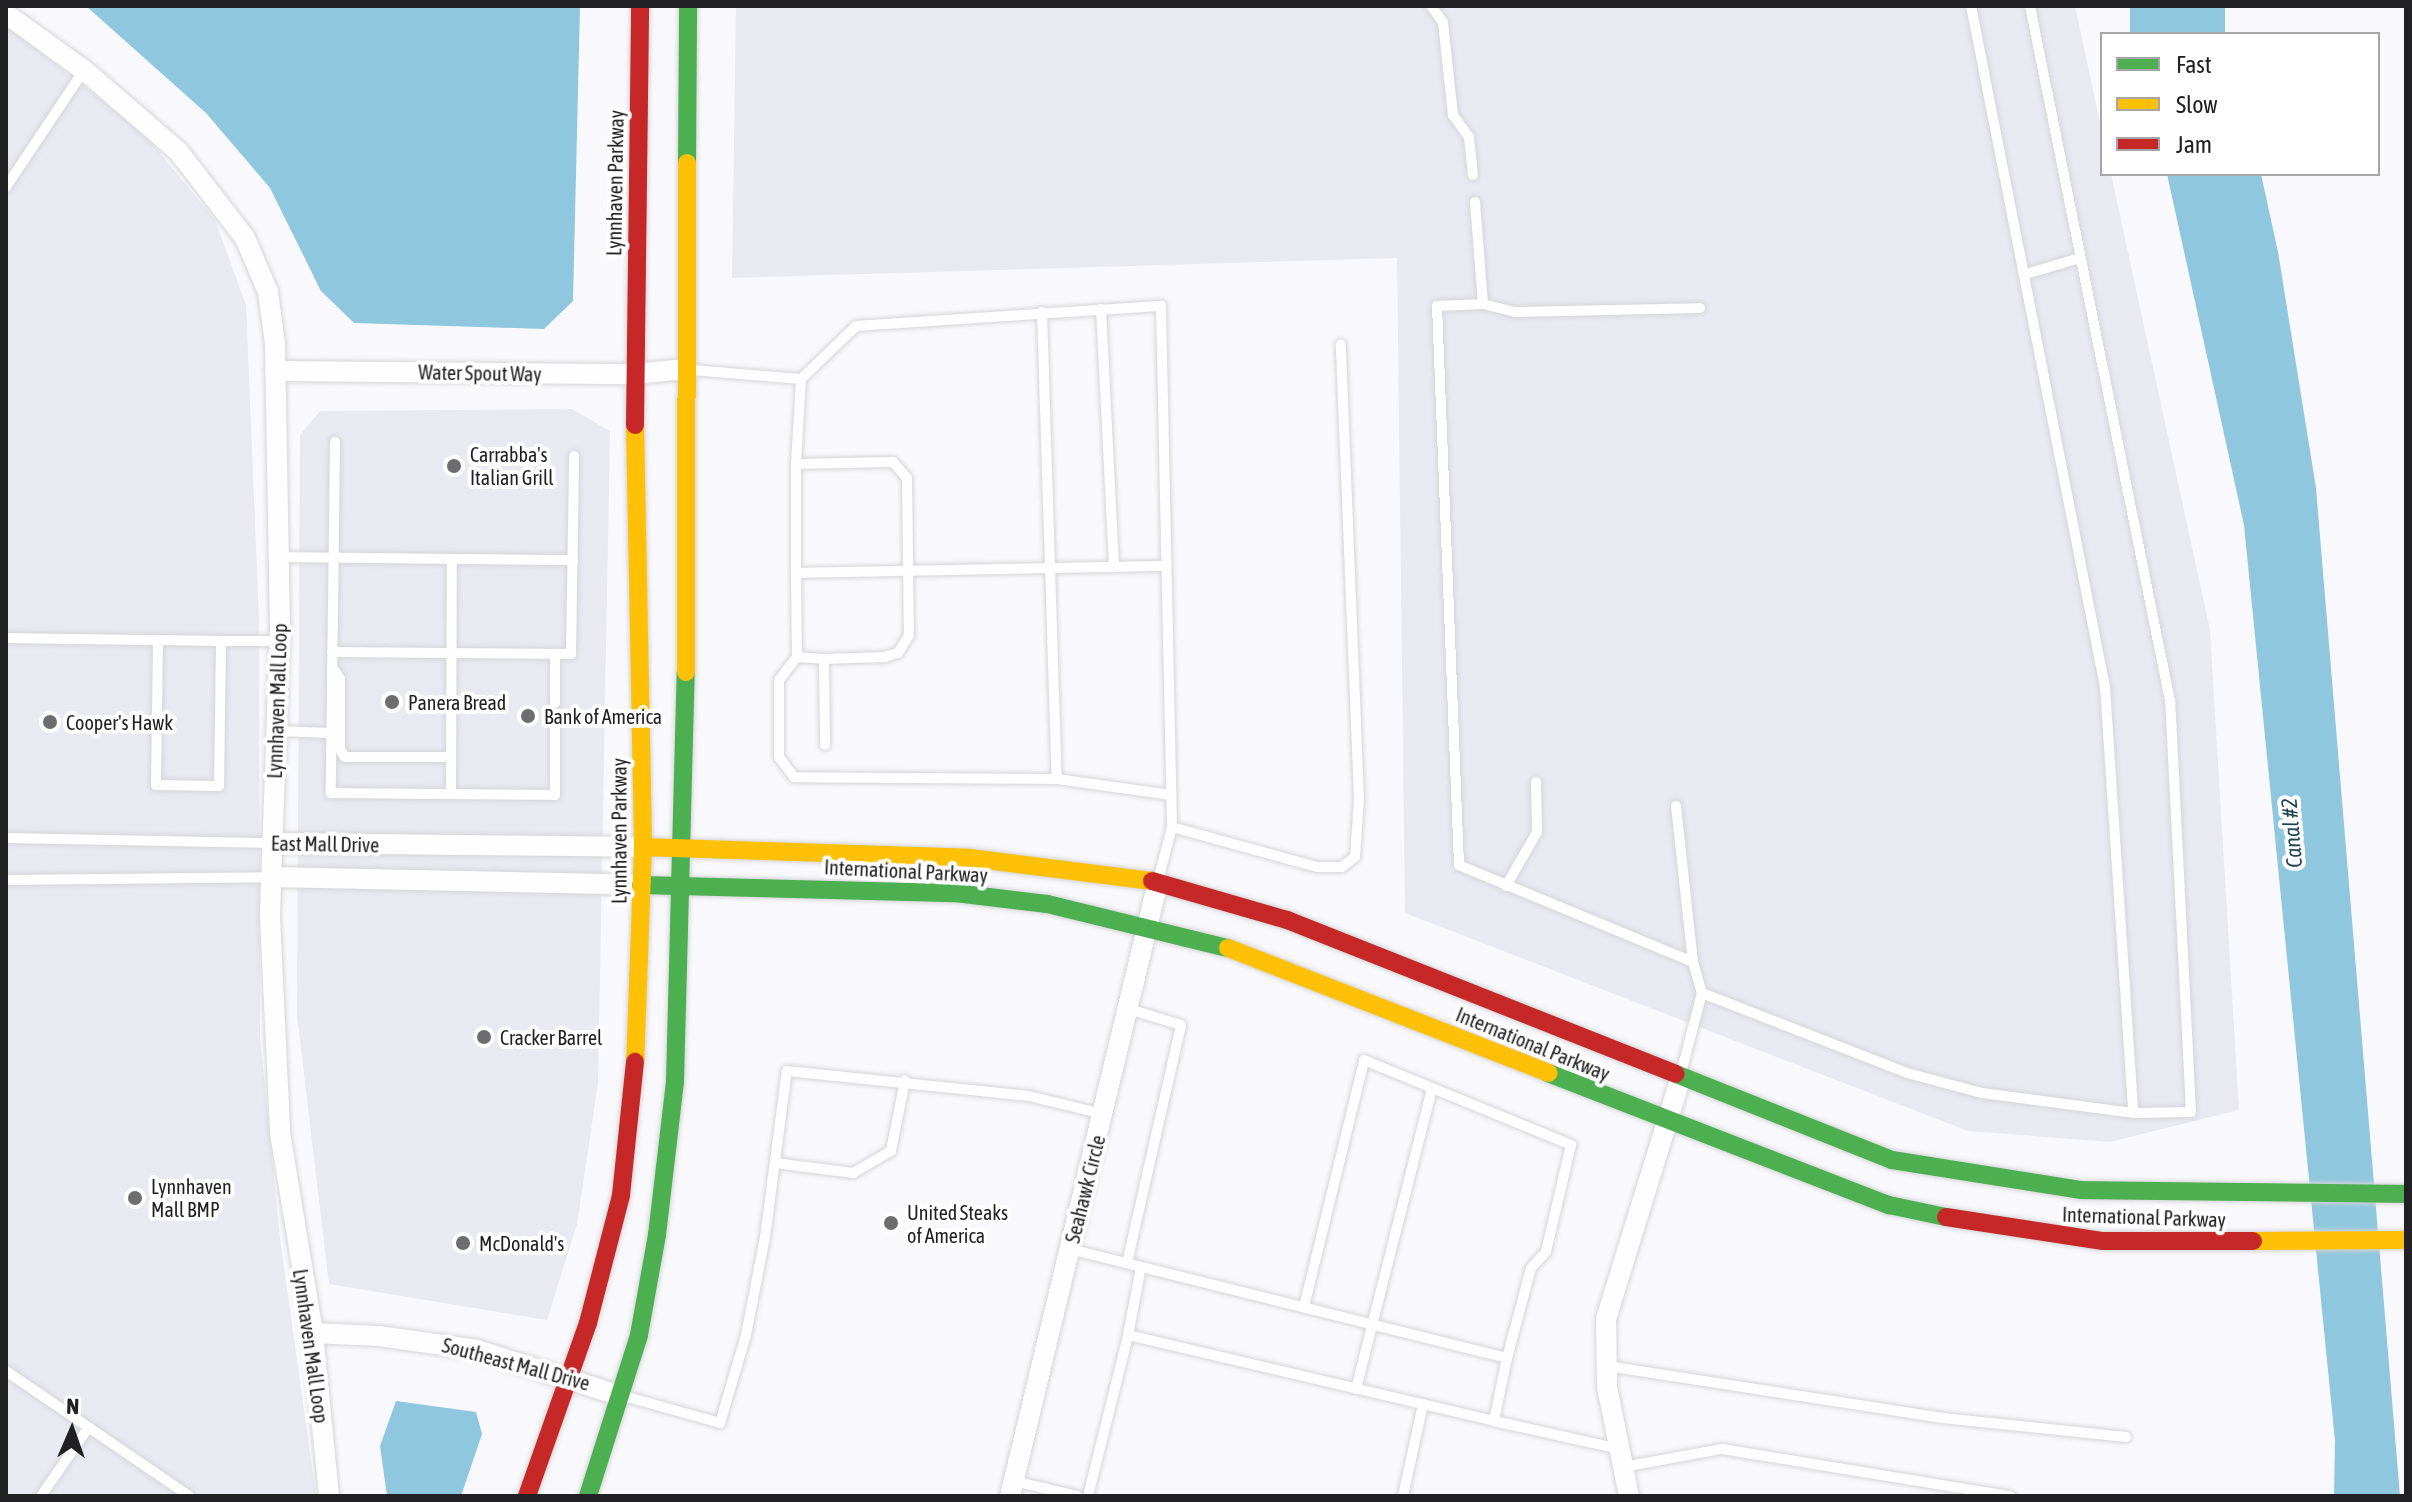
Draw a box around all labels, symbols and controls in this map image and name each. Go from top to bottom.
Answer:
legend [2100,32,2380,176]
text: Fast [2176,51,2212,78]
text: Slow [2176,91,2218,118]
street label: Lynnhaven Parkway [602,110,628,256]
text: Jam [2176,131,2212,158]
street label: Water Spout Way [418,360,542,386]
place label: Carrabba's Italian Grill [470,442,553,489]
marker: Carrabba's Italian Grill [445,457,463,475]
street label: Lynnhaven Mall Loop [262,623,292,779]
place label: Panera Bread [408,690,506,714]
marker: Panera Bread [383,693,401,711]
place label: Bank of America [544,704,662,728]
marker: Bank of America [519,707,537,725]
place label: Cooper's Hawk [66,710,173,734]
marker: Cooper's Hawk [41,713,59,731]
street label: Lynnhaven Parkway [607,758,631,904]
water label: Canal #2 [2276,797,2308,869]
street label: East Mall Drive [271,831,379,857]
street label: International Parkway [824,855,988,887]
street label: International Parkway [1453,1002,1613,1086]
place label: Cracker Barrel [500,1025,602,1049]
marker: Cracker Barrel [475,1028,493,1046]
street label: Seahawk Circle [1060,1133,1110,1245]
place label: Lynnhaven Mall BMP [151,1174,232,1221]
marker: Lynnhaven Mall BMP [126,1189,144,1207]
place label: United Steaks of America [907,1200,1008,1247]
street label: International Parkway [2062,1202,2226,1232]
marker: United Steaks of America [882,1214,900,1232]
place label: McDonald's [479,1231,564,1255]
marker: McDonald's [454,1234,472,1252]
street label: Lynnhaven Mall Loop [288,1267,334,1425]
street label: Southeast Mall Drive [440,1333,592,1395]
north arrow [32,1390,112,1470]
text: N [66,1393,80,1419]

